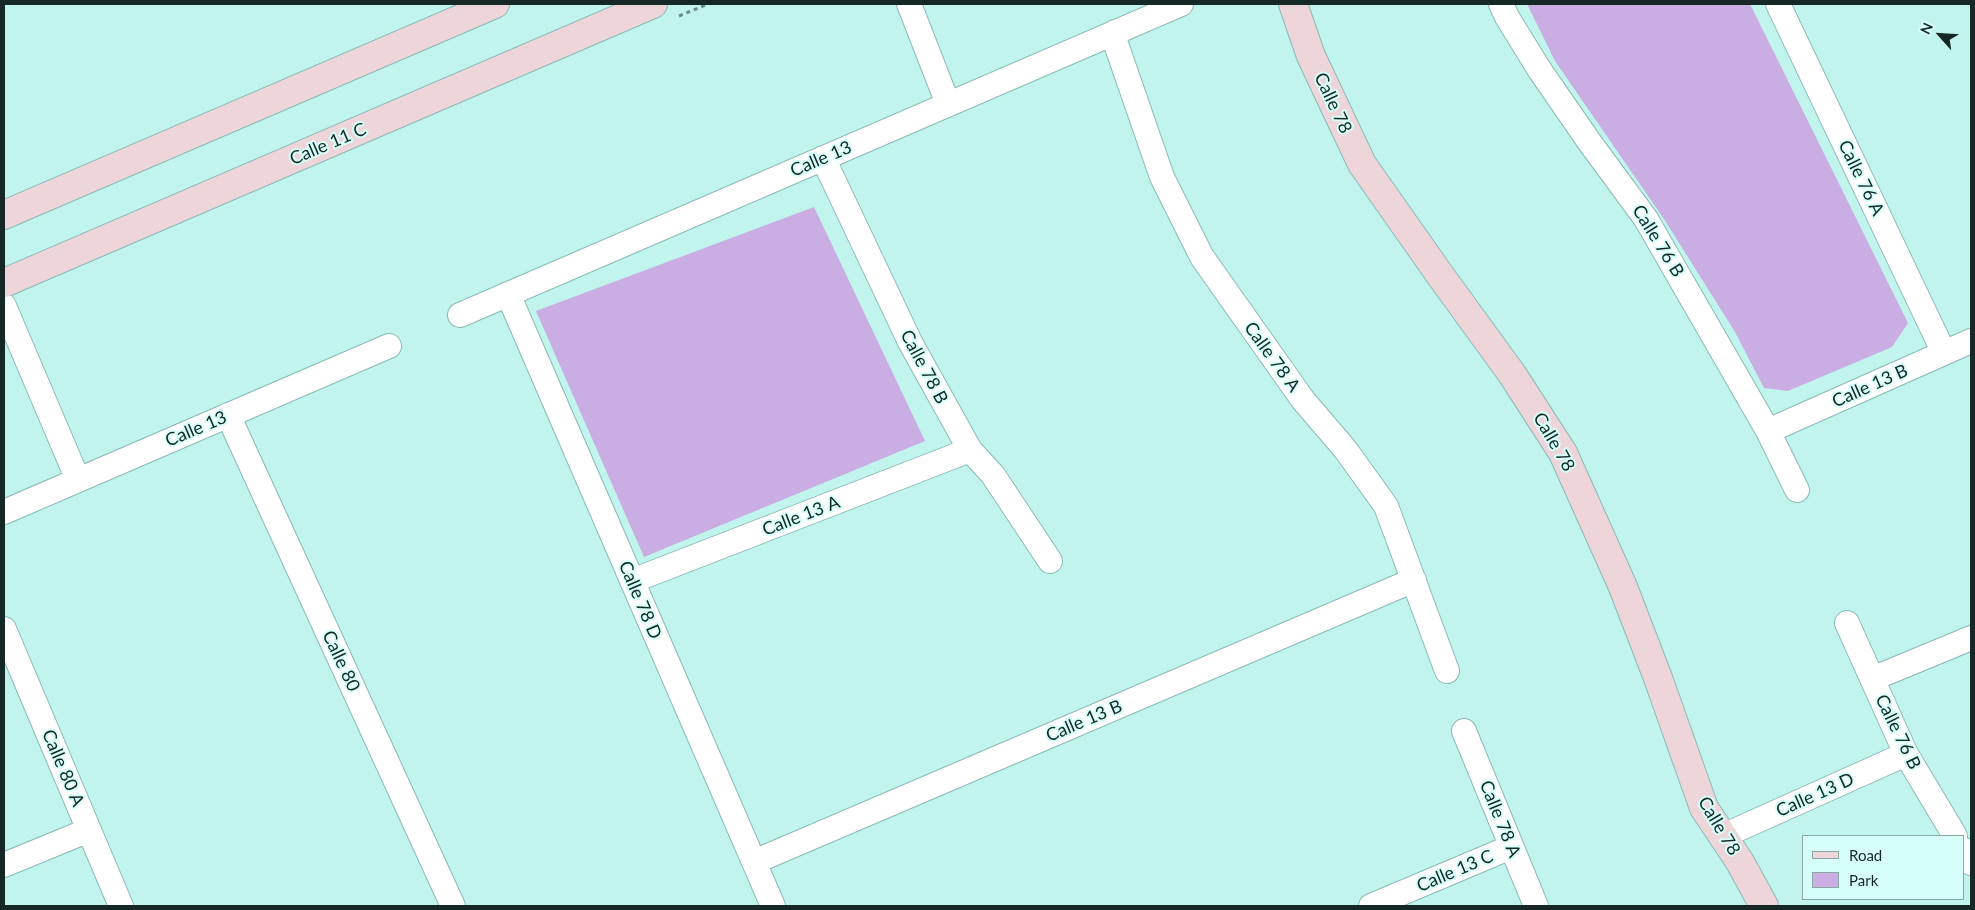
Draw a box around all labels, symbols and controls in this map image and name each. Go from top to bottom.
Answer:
north arrow [1915,10,1965,60]
text: N [1916,20,1936,37]
street label: Calle 78 [1310,69,1356,137]
street label: Calle 11 C [286,118,370,170]
street label: Calle 13 [787,136,855,182]
street label: Calle 76 A [1833,137,1889,219]
street label: Calle 76 B [1627,201,1689,281]
street label: Calle 78 A [1239,318,1305,396]
street label: Calle 78 B [896,326,952,408]
street label: Calle 13 B [1829,360,1911,412]
street label: Calle 13 [162,406,230,452]
street label: Calle 78 [1529,409,1579,475]
street label: Calle 13 A [759,491,843,541]
street label: Calle 78 D [614,558,666,642]
street label: Calle 80 [318,627,364,695]
street label: Calle 76 B [1871,691,1925,773]
street label: Calle 13 B [1043,695,1125,747]
street label: Calle 80 A [37,726,89,810]
street label: Calle 13 D [1773,768,1857,822]
street label: Calle 78 A [1475,777,1525,861]
street label: Calle 78 [1693,793,1745,859]
legend [1802,835,1965,900]
street label: Calle 13 C [1413,845,1497,897]
text: Road [1849,846,1882,864]
text: Park [1849,871,1878,889]

